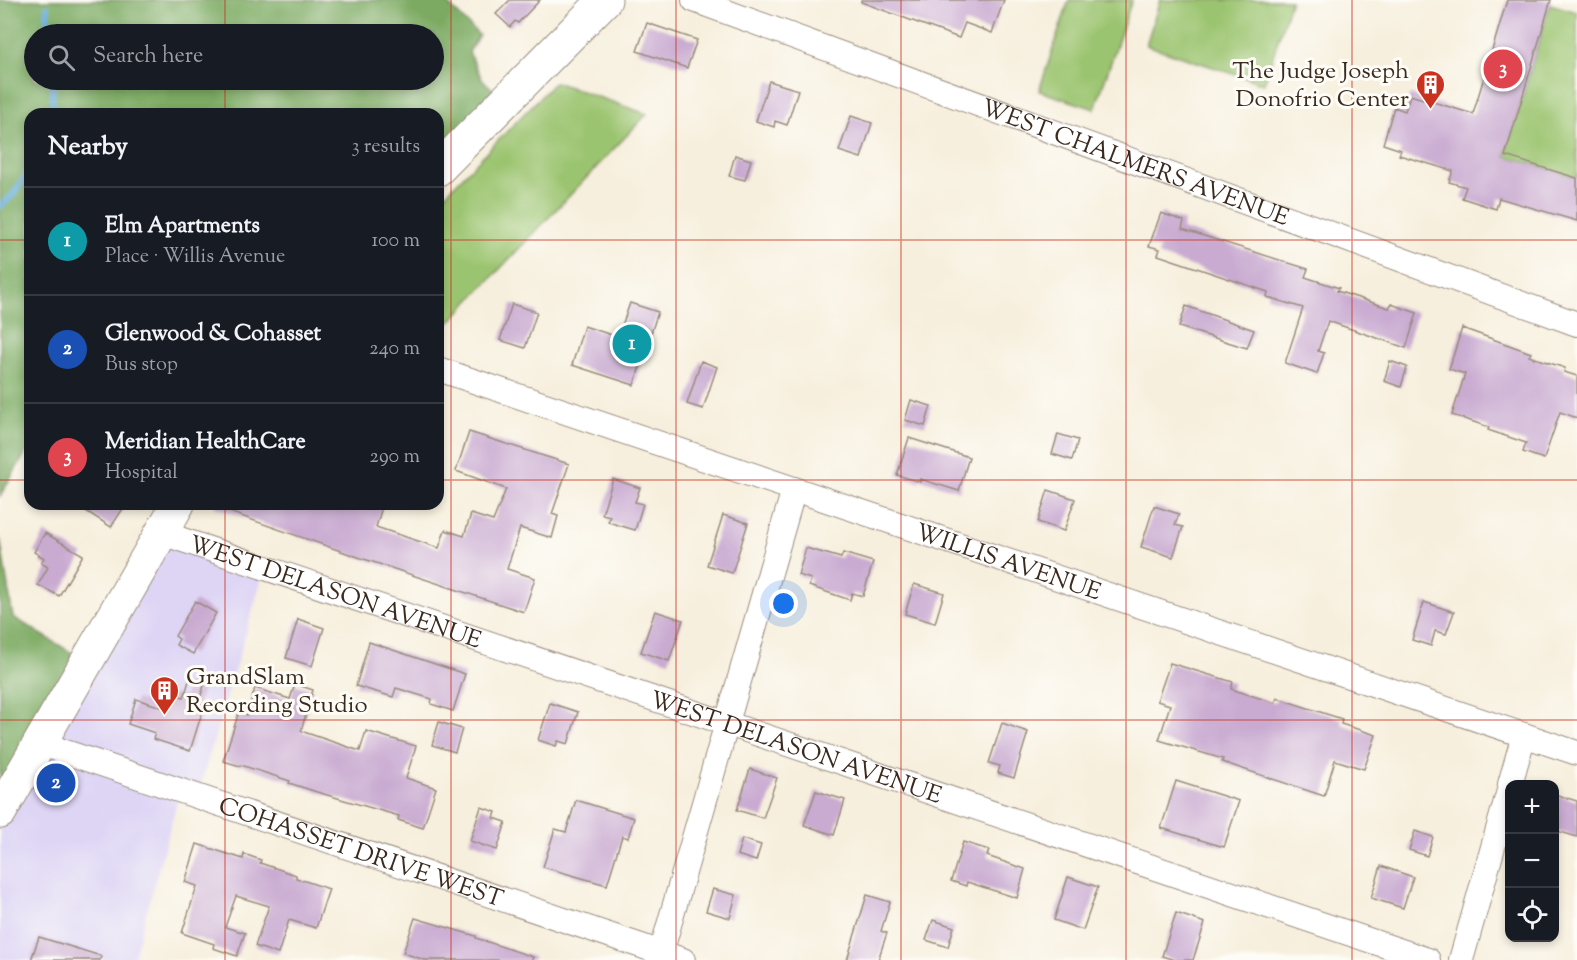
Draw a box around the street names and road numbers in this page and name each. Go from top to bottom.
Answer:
street label: WEST CHALMERS AVENUE [976,92,1294,236]
street label: WILLIS AVENUE [910,516,1106,610]
street label: WEST DELASON AVENUE [184,528,486,659]
street label: WEST DELASON AVENUE [645,684,946,814]
street label: COHASSET DRIVE WEST [214,790,508,917]

